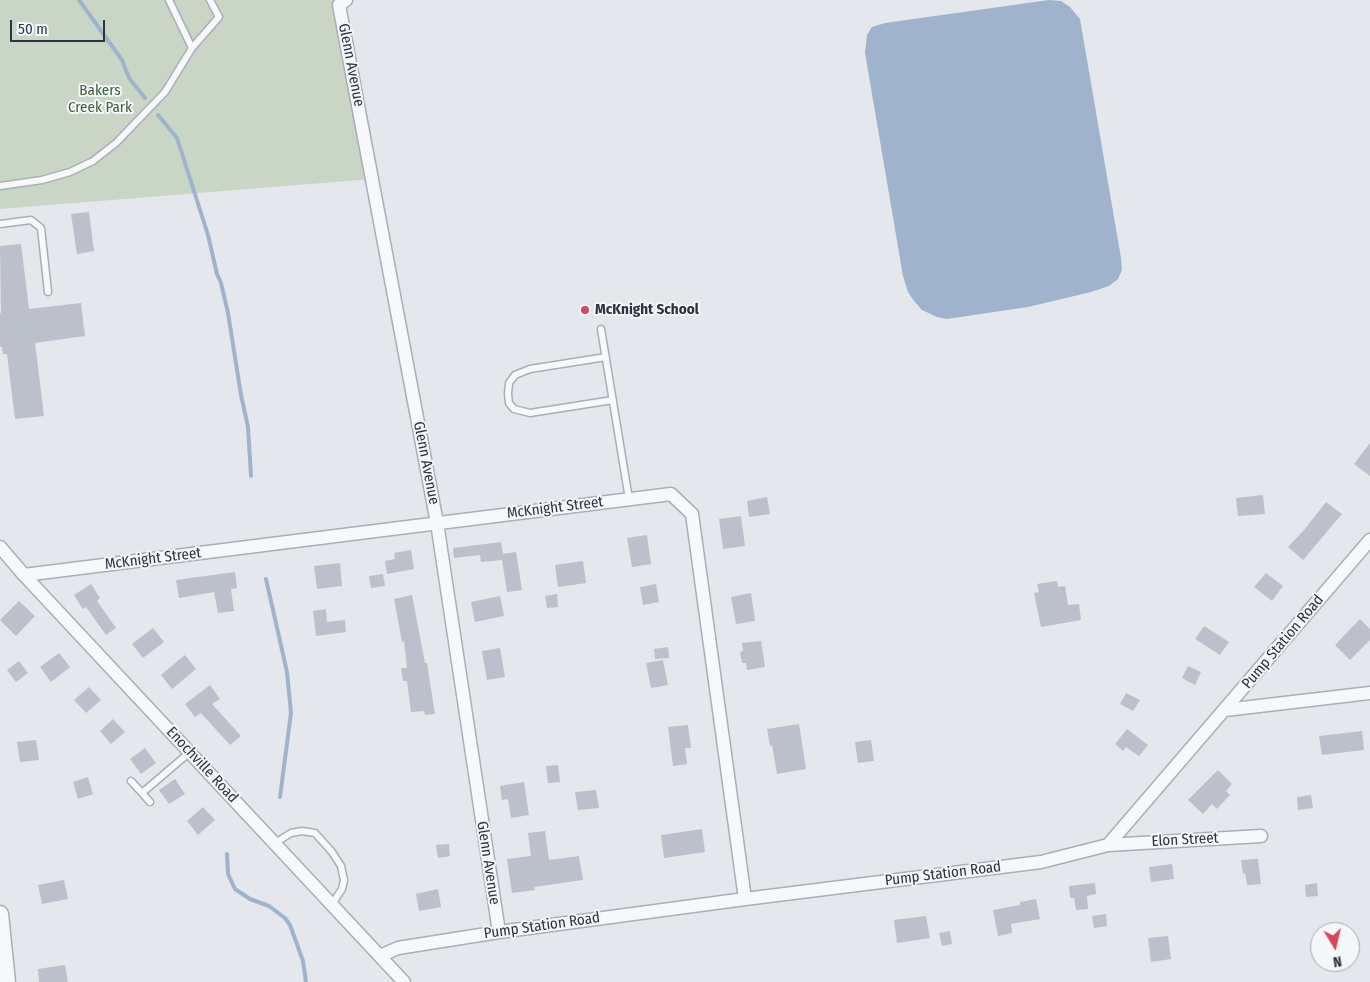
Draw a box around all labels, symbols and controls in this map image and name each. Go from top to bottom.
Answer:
scale bar [12,10,108,42]
text: 50 m [18,20,48,38]
street label: Glenn Avenue [334,22,368,108]
park label: Bakers Creek Park [68,82,132,117]
place label: McKnight School [595,301,699,319]
marker: McKnight School [579,304,591,316]
street label: Glenn Avenue [409,420,443,506]
street label: McKnight Street [506,493,604,523]
street label: McKnight Street [104,544,202,574]
street label: Pump Station Road [1238,591,1328,693]
street label: Enochville Road [162,723,242,807]
street label: Glenn Avenue [473,820,503,906]
street label: Elon Street [1151,829,1219,851]
street label: Pump Station Road [884,858,1002,890]
street label: Pump Station Road [483,909,601,943]
north arrow [1310,922,1360,972]
text: N [1332,952,1343,970]

